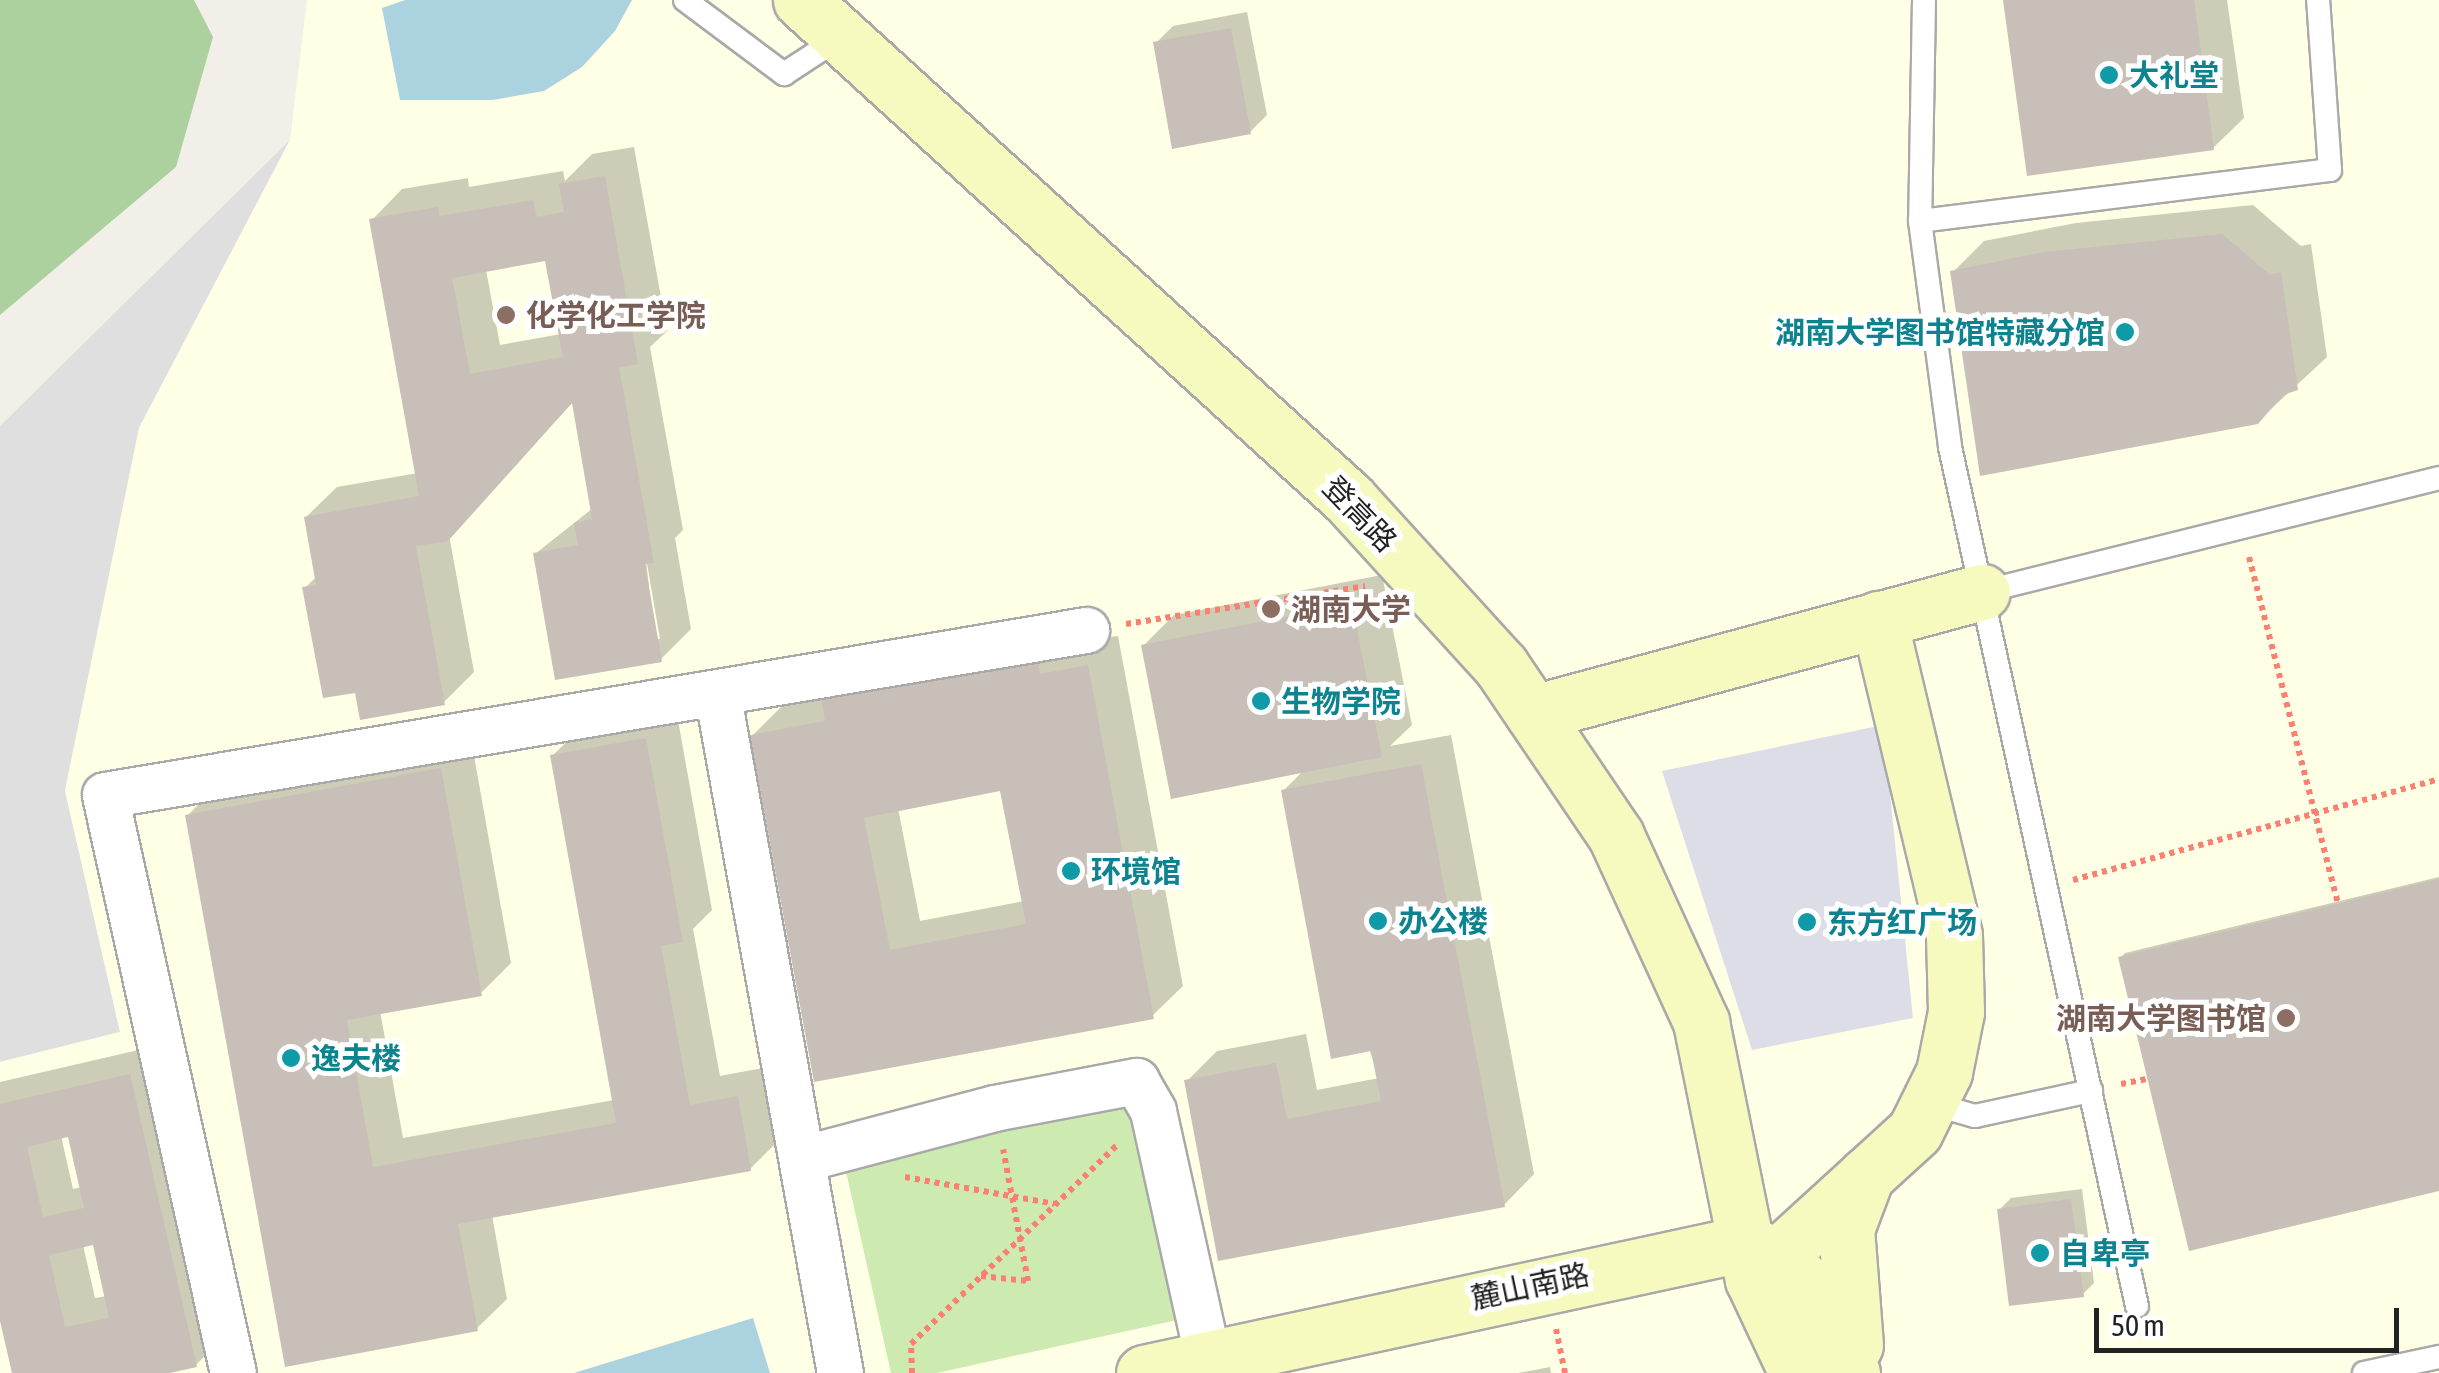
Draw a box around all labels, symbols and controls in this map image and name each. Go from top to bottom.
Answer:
place label: 大礼堂 [2129,57,2219,93]
marker: 大礼堂 [2098,64,2120,86]
place label: 化学化工学院 [526,297,706,333]
marker: 化学化工学院 [495,304,517,326]
place label: 湖南大学图书馆特藏分馆 [1775,314,2105,350]
marker: 湖南大学图书馆特藏分馆 [2114,321,2136,343]
street label: 登高路 [1316,469,1404,559]
place label: 湖南大学 [1291,591,1411,627]
marker: 湖南大学 [1260,598,1282,620]
place label: 生物学院 [1281,683,1401,719]
marker: 生物学院 [1250,690,1272,712]
place label: 环境馆 [1091,853,1181,889]
marker: 环境馆 [1060,860,1082,882]
place label: 办公楼 [1398,903,1488,939]
place label: 东方红广场 [1827,904,1977,940]
marker: 办公楼 [1367,910,1389,932]
marker: 东方红广场 [1796,911,1818,933]
place label: 湖南大学图书馆 [2056,1000,2266,1036]
marker: 湖南大学图书馆 [2275,1007,2297,1029]
place label: 逸夫楼 [311,1040,401,1076]
marker: 逸夫楼 [280,1047,302,1069]
place label: 自卑亭 [2060,1235,2150,1271]
marker: 自卑亭 [2029,1242,2051,1264]
street label: 麓山南路 [1468,1256,1592,1316]
scale bar [2099,1288,2404,1350]
text: 50 m [2111,1308,2165,1342]

